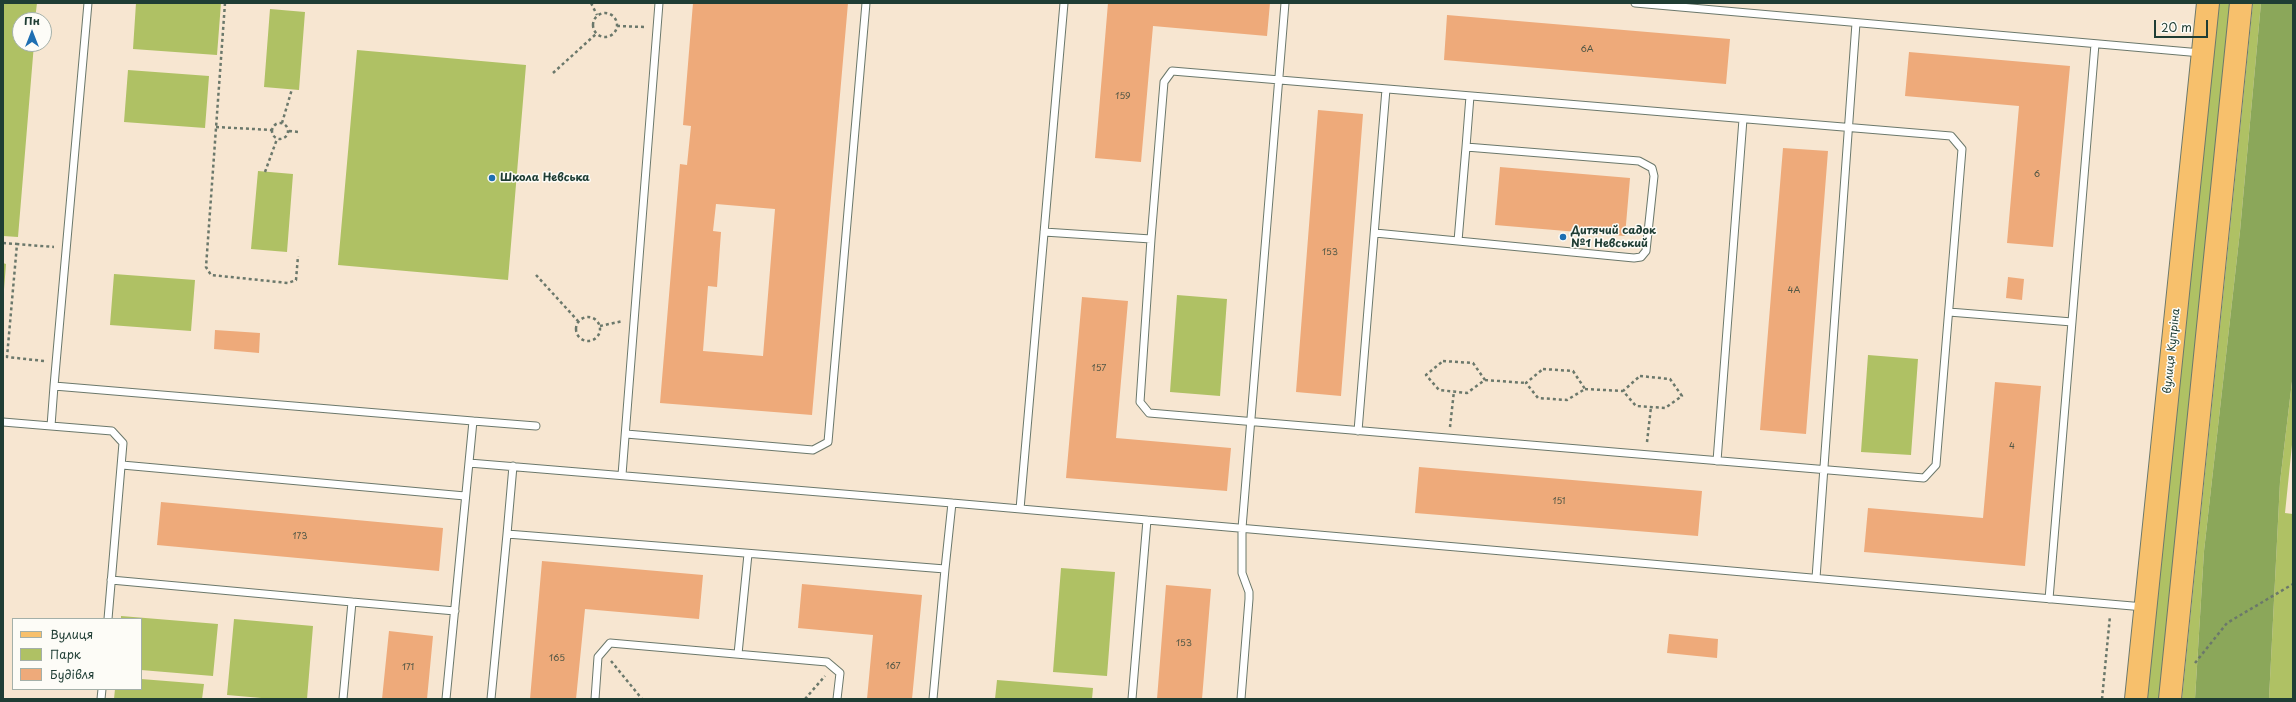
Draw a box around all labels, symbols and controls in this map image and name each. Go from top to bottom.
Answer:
north arrow [12,12,52,52]
text: Пн [24,12,40,29]
scale bar [2156,12,2210,38]
text: 20 m [2161,18,2192,36]
house number: 6А [1580,45,1594,55]
house number: 159 [1115,92,1131,102]
house number: 6 [2034,170,2040,180]
place label: Школа Невська [500,171,590,185]
marker: Школа Невська [487,173,497,183]
place label: Дитячий садок №1 Невський [1571,224,1656,250]
marker: Дитячий садок №1 Невський [1558,232,1568,242]
house number: 153 [1322,248,1338,258]
house number: 4А [1788,286,1800,296]
street label: вулиця Купріна [2161,308,2183,394]
house number: 157 [1092,364,1106,374]
house number: 4 [2009,442,2015,452]
house number: 151 [1552,497,1566,507]
house number: 173 [293,532,307,542]
legend [12,618,142,690]
text: Вулиця [50,625,93,643]
house number: 153 [1176,639,1192,649]
text: Парк [50,645,81,663]
house number: 165 [549,654,565,664]
house number: 167 [886,662,900,672]
house number: 171 [402,663,414,673]
text: Будівля [50,665,95,683]

